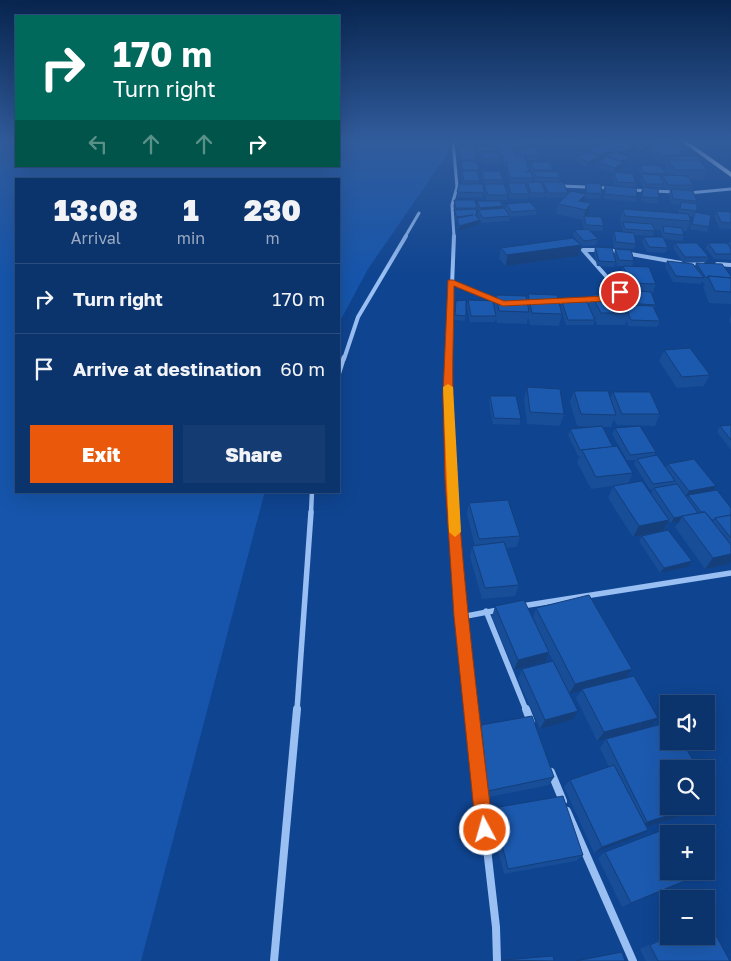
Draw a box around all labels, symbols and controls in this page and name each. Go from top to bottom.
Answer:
text: 170 m [113,33,212,75]
icon: right [30,35,95,100]
text: Turn right [113,75,216,102]
icon: left [84,130,112,158]
icon: ahead [137,130,165,158]
icon: ahead [190,130,218,158]
icon: right [243,130,271,158]
text: 13:08 [54,192,138,228]
text: 1 [183,192,199,228]
text: 230 [244,192,301,228]
text: Arrival [71,228,121,248]
text: min [177,228,205,248]
text: m [265,228,280,248]
pin [599,271,641,313]
icon: arrive [606,278,634,306]
icon: right [30,285,58,313]
text: Turn right [73,287,163,310]
text: 170 m [272,287,325,310]
icon: arrive [30,355,58,383]
text: Arrive at destination [73,357,261,380]
text: 60 m [280,357,325,380]
button: Exit [30,425,173,483]
button: Share [183,425,325,483]
map controls [660,695,715,945]
button: sound [660,695,715,750]
button: search [660,760,715,815]
position arrow [458,803,510,855]
button: + [660,825,715,880]
button: − [660,890,715,945]

